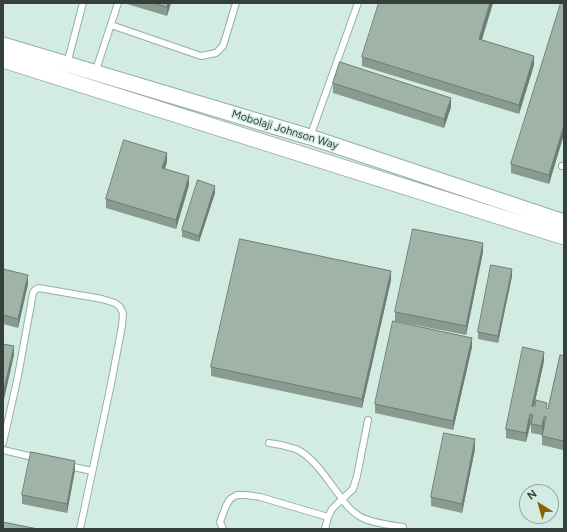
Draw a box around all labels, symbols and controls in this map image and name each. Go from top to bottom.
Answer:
street label: Mobolaji Johnson Way [230,107,340,153]
north arrow [519,484,559,524]
text: N [525,487,539,503]

